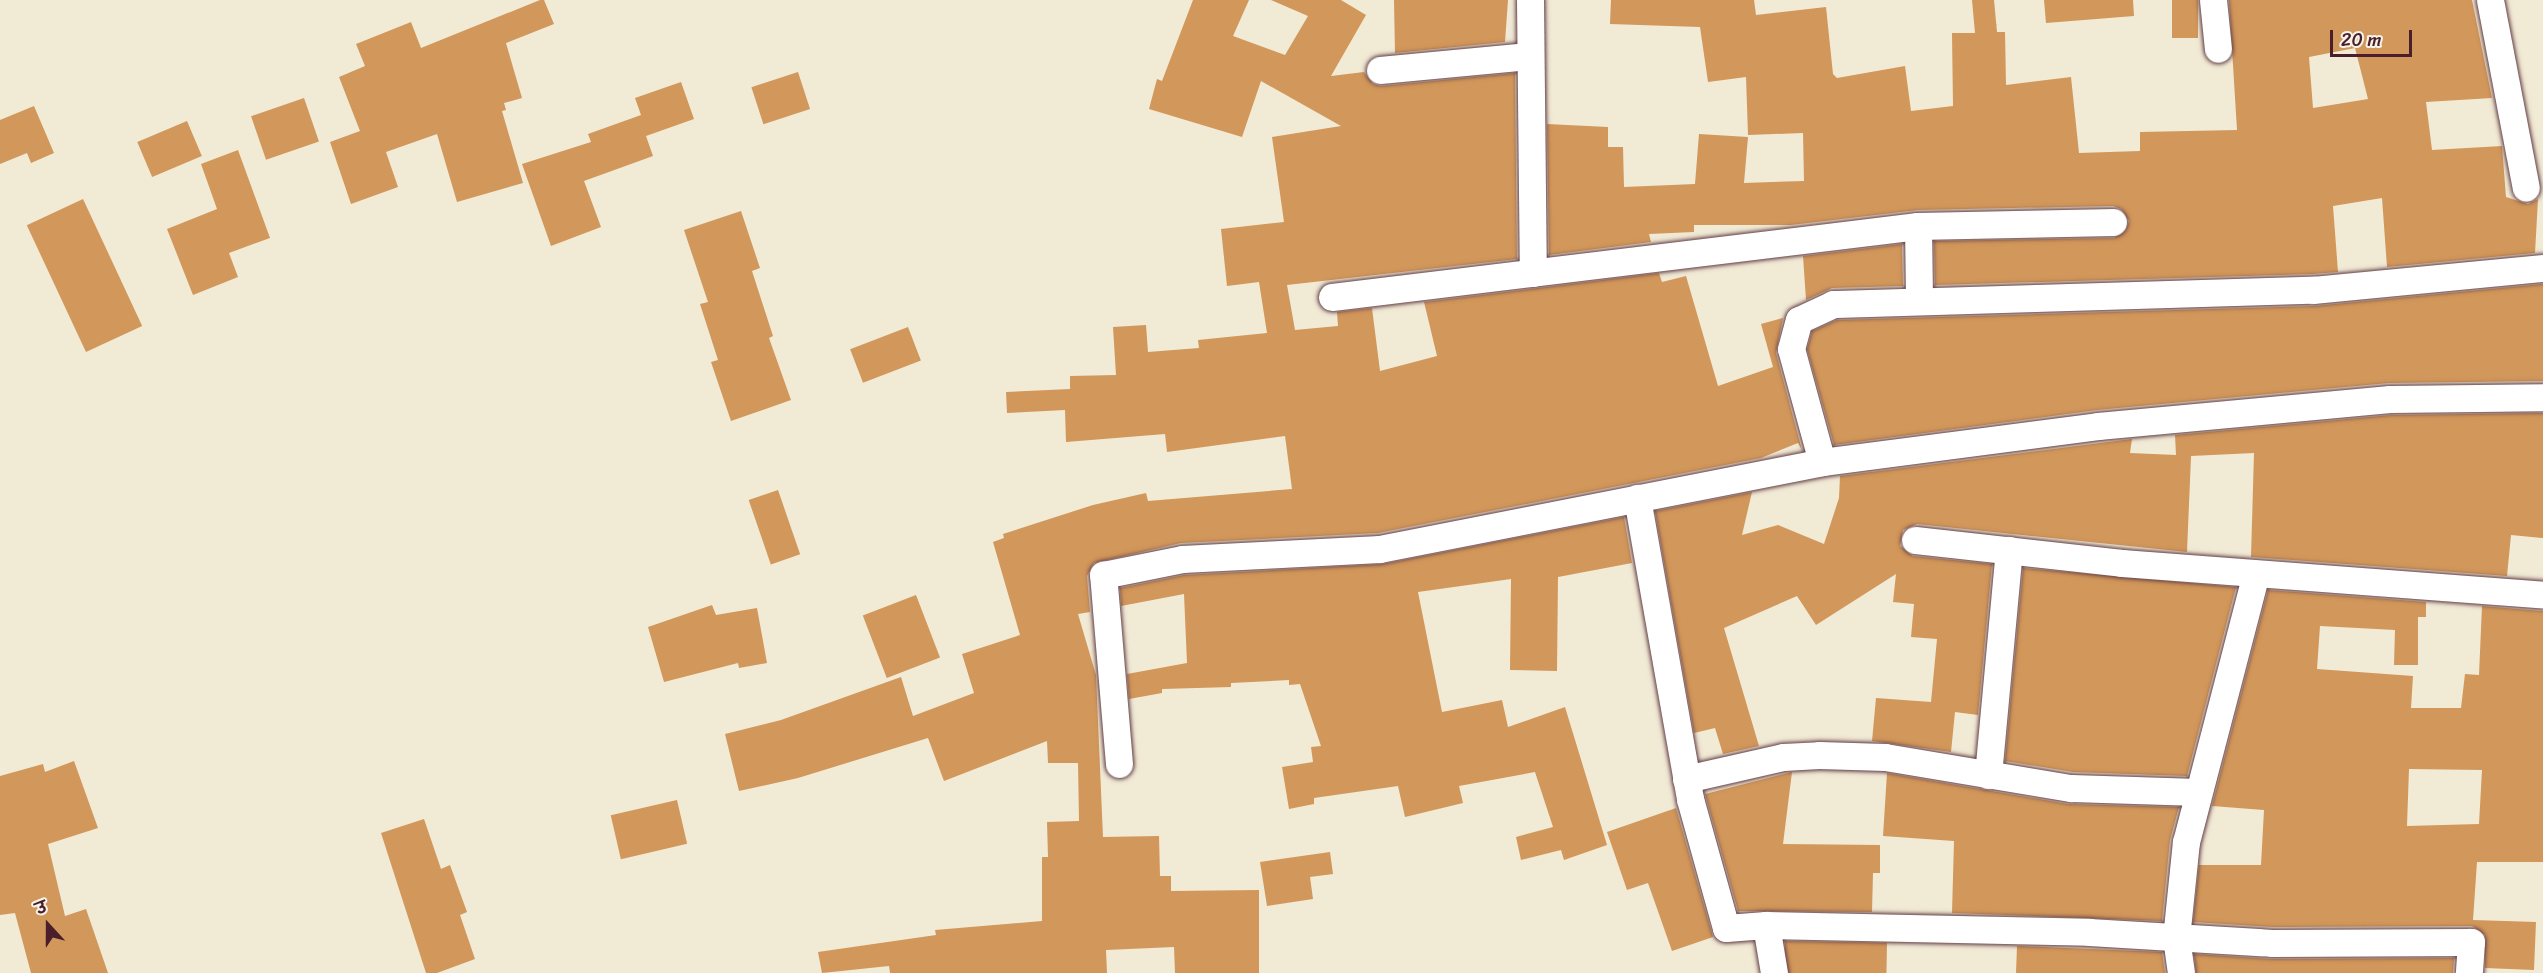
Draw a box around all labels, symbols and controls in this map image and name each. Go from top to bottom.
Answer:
scale bar [2333,18,2416,56]
text: 20 m [2341,24,2381,56]
text: उ [31,892,52,923]
north arrow [18,895,78,955]

